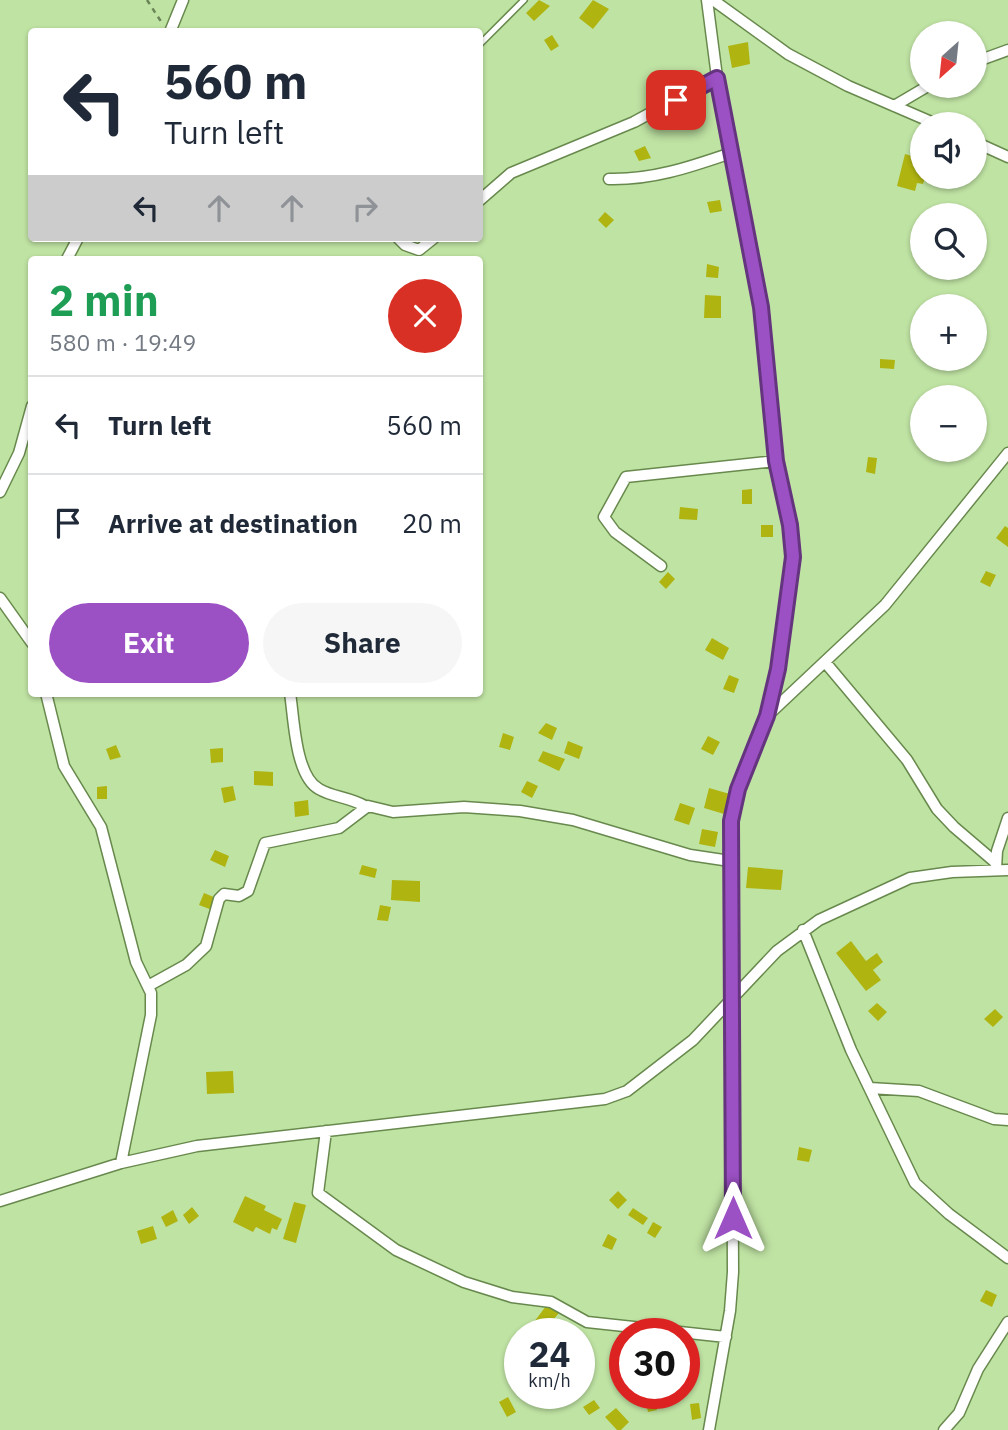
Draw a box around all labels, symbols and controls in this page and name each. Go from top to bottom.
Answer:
north arrow [910,21,987,98]
map controls [910,21,987,462]
text: 560 m [164,49,308,112]
icon: left [49,56,140,147]
pin [646,70,706,130]
icon: arrive [657,81,695,119]
text: Turn left [164,111,284,153]
button: sound [910,112,987,189]
icon: left [127,189,165,227]
icon: ahead [200,189,238,227]
icon: ahead [273,189,311,227]
icon: right [346,189,384,227]
button: search [910,203,987,280]
text: 2 min [49,273,159,328]
button: close [388,279,462,353]
button: + [910,294,987,371]
text: 580 m · 19:49 [49,327,196,357]
button: − [910,385,987,462]
icon: left [49,406,87,444]
text: Turn left [108,408,211,442]
text: 560 m [386,408,462,442]
icon: arrive [49,504,87,542]
text: Arrive at destination [108,506,358,540]
text: 20 m [402,506,462,540]
button: Exit [49,603,249,683]
button: Share [263,603,462,683]
position arrow [696,1181,770,1255]
speed limit sign: 30 [609,1318,700,1409]
text: 24 [528,1331,571,1377]
text: km/h [528,1369,571,1392]

